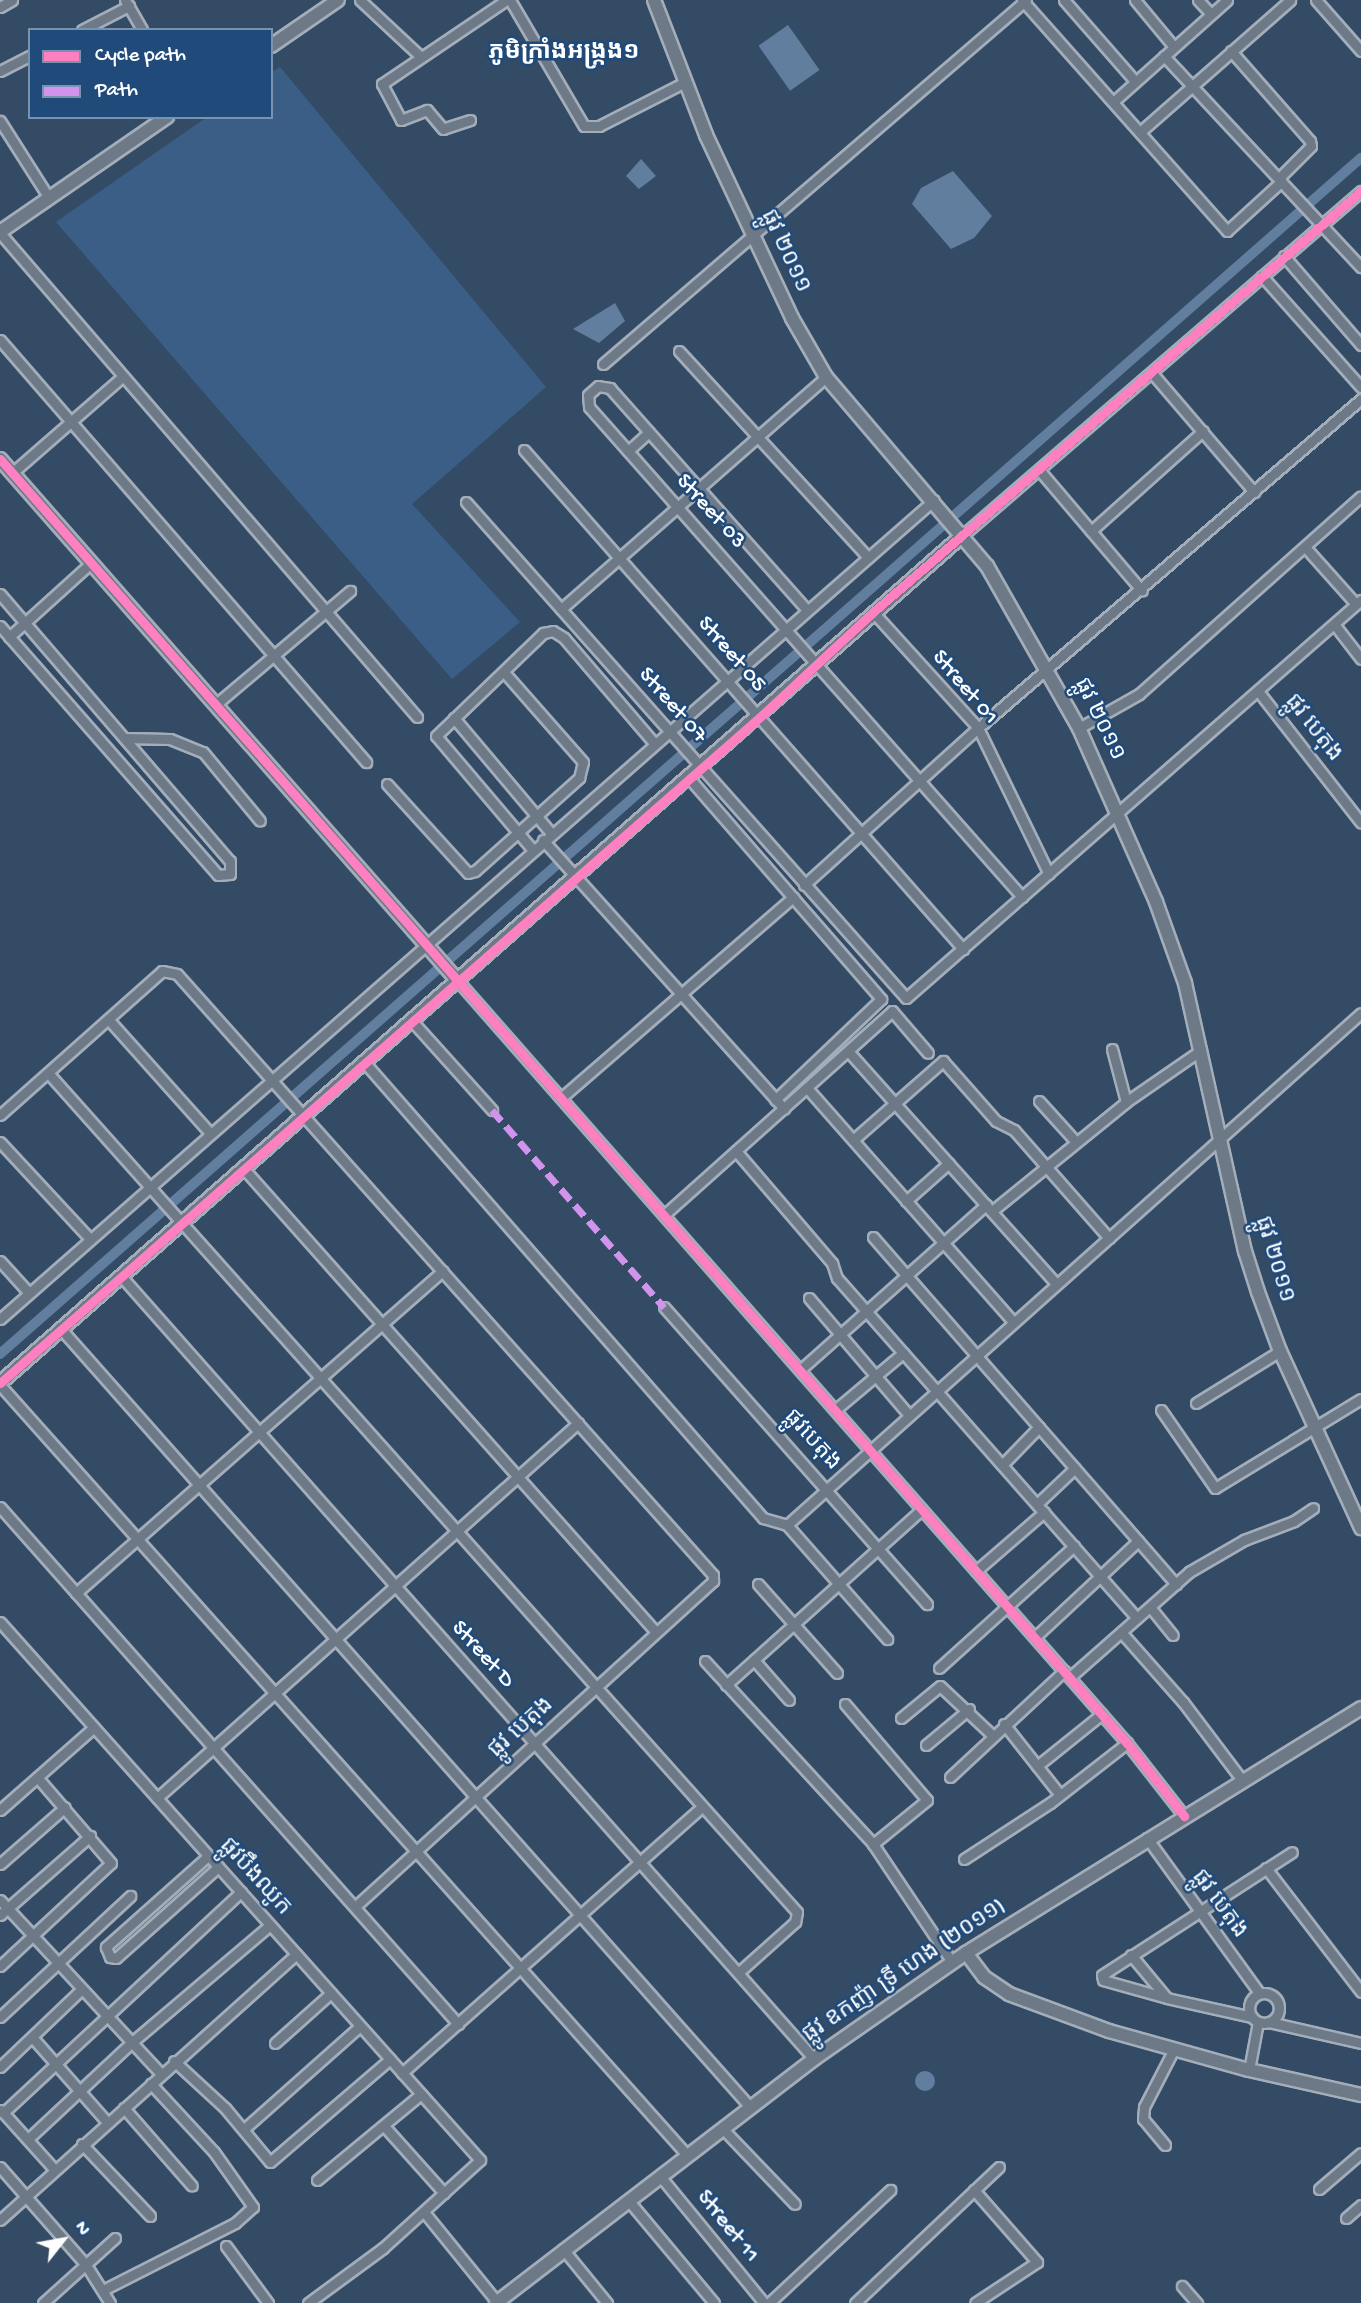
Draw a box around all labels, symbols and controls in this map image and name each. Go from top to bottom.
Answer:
legend [28,28,273,119]
district label: ភូមិក្រាំងអង្រ្កង១ [489,40,639,68]
text: Cycle path [95,44,186,69]
text: Path [95,79,138,104]
street label: ផ្លូវ ២០១១ [753,206,815,298]
street label: Street 03 [669,469,751,555]
street label: Street 05 [690,611,772,699]
street label: Street 01 [925,645,1003,731]
street label: Street 07 [631,662,713,750]
street label: ផ្លូវ ២០១១ [1066,674,1130,766]
street label: ផ្លូវ បេតុង [1277,690,1347,768]
street label: ផ្លូវ ២០១១ [1247,1214,1299,1306]
street label: ផ្លូវបេតុង [776,1405,846,1477]
street label: Street D [444,1615,520,1695]
street label: ផ្លូវ បេតុង [484,1693,560,1765]
street label: ផ្លូវបឹងឈូក [212,1834,296,1922]
street label: ផ្លូវ បេតុង [1184,1865,1252,1945]
street label: ផ្លូវ ឧកញ៉ា ទ្រី ហេង (២០១១) [798,1894,1012,2050]
street label: Street 11 [689,2185,765,2269]
north arrow [28,2205,98,2275]
text: N [68,2218,94,2240]

